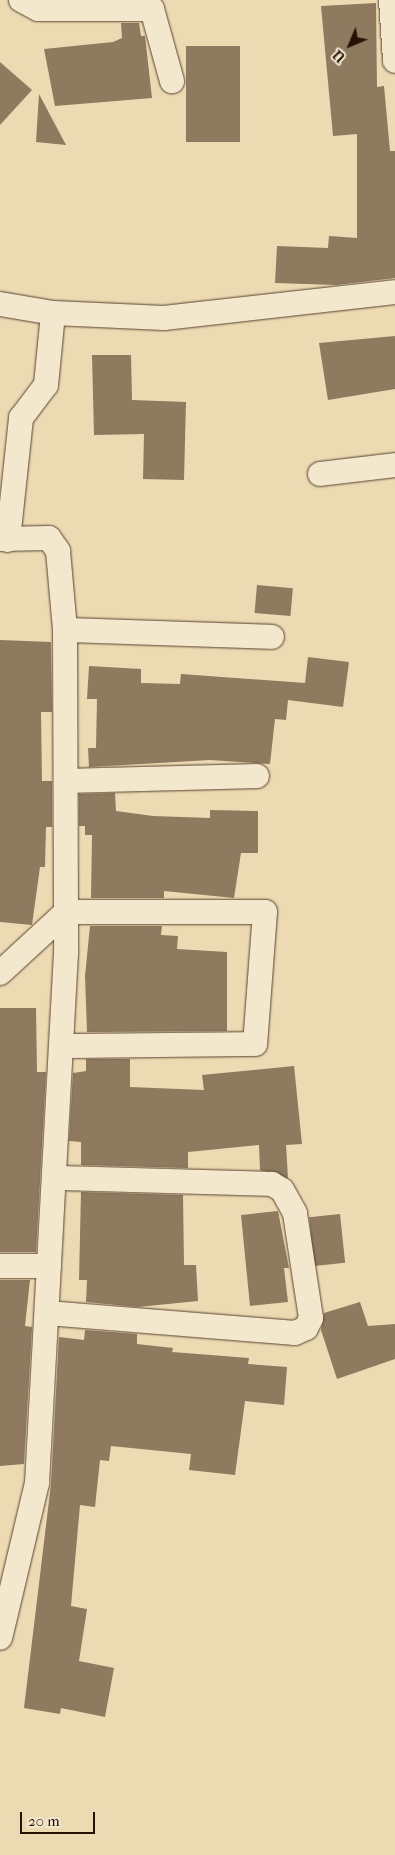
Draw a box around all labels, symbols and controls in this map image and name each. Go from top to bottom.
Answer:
north arrow [325,20,375,70]
text: U [329,46,349,66]
scale bar [22,1802,98,1834]
text: 20 m [28,1812,60,1830]

